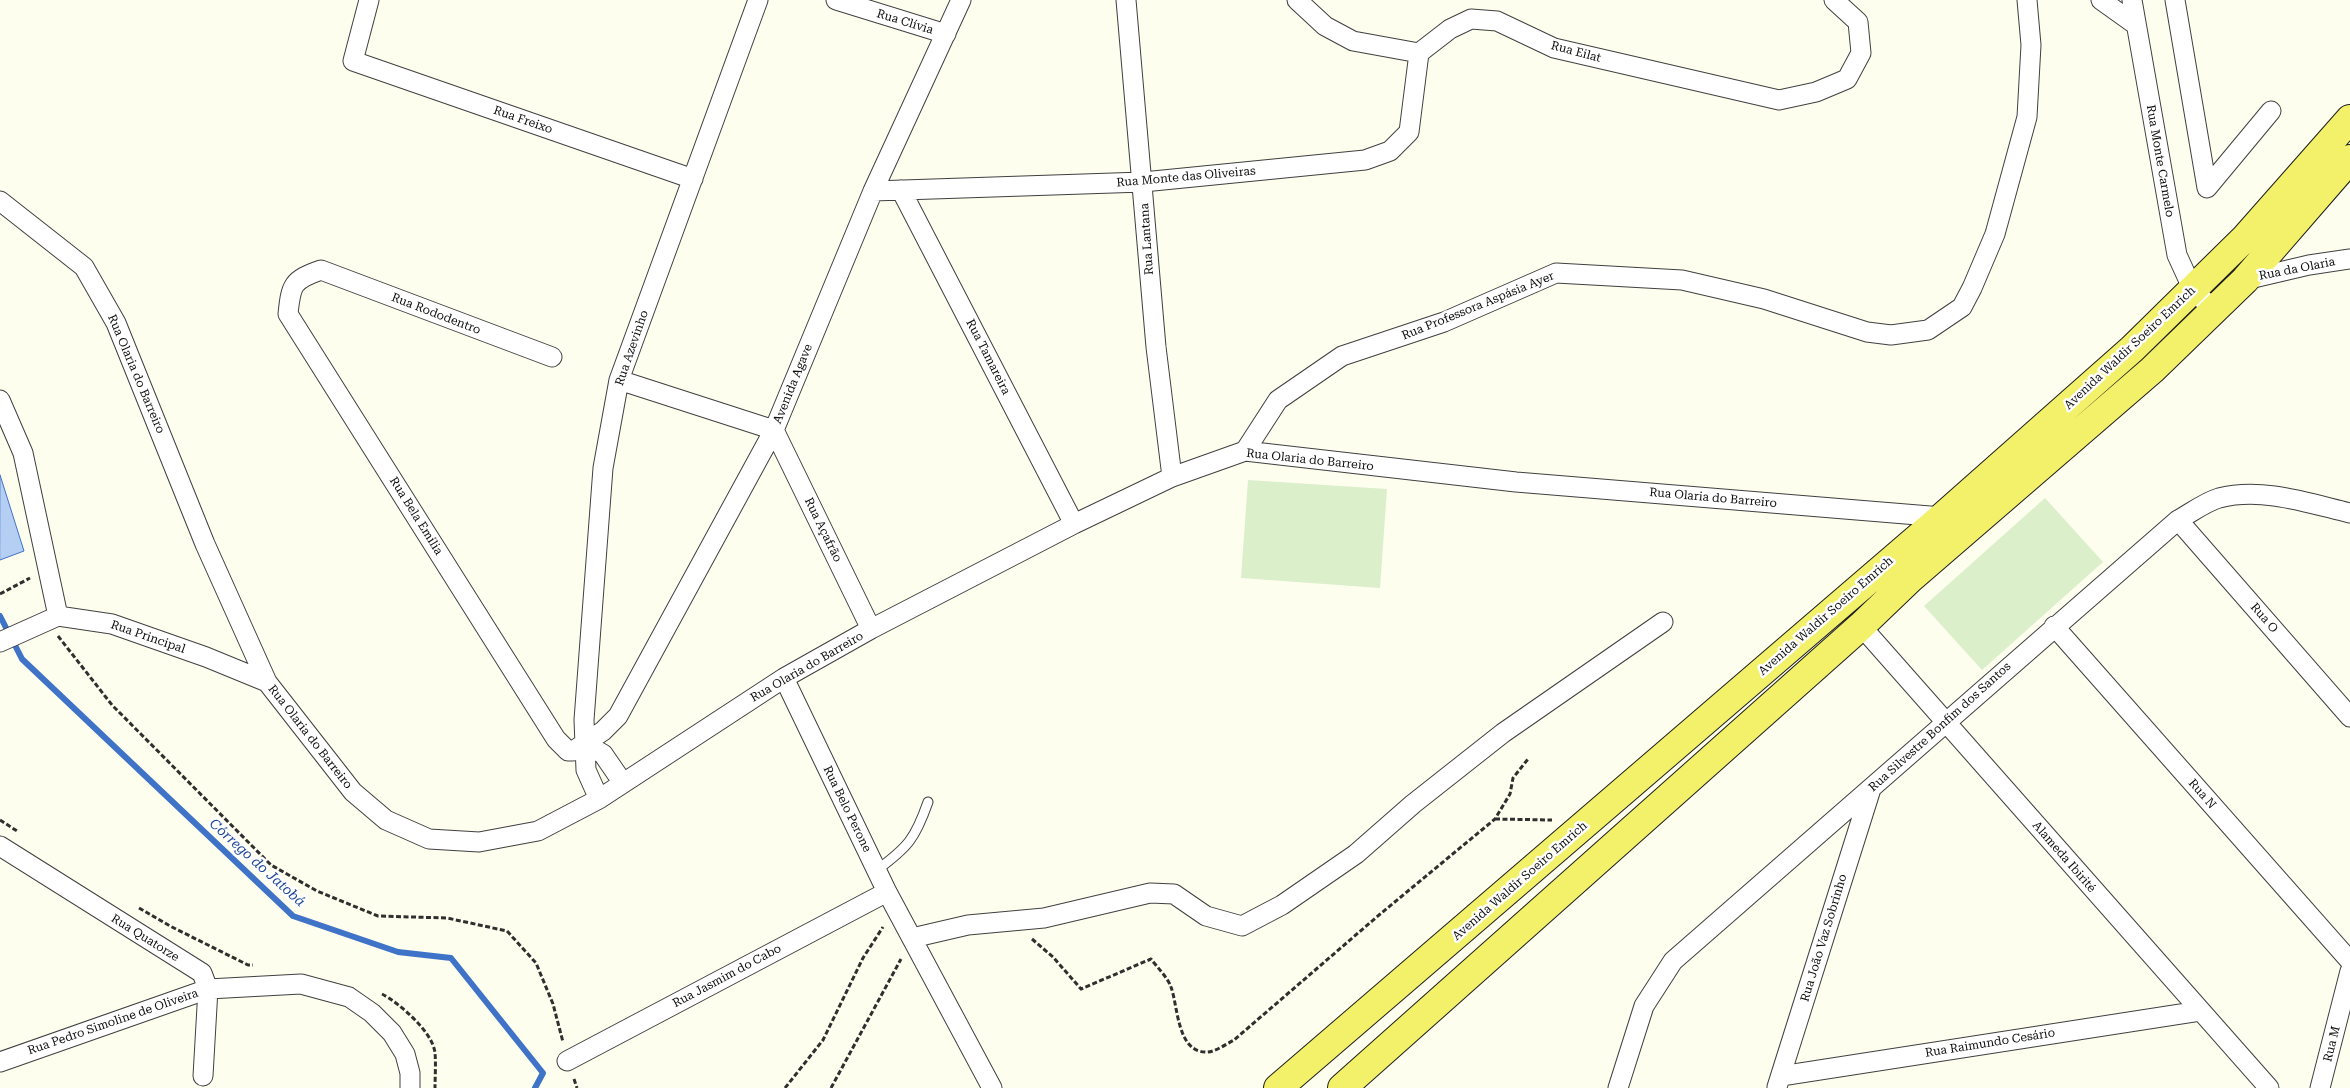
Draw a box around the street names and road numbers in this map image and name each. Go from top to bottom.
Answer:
street label: Rua Clívia [875,7,935,37]
street label: Rua Eilat [1549,38,1603,66]
street label: Rua Freixo [492,103,554,137]
street label: Rua Monte Carmelo [2143,104,2177,218]
street label: Rua Monte das Oliveiras [1116,164,1256,190]
street label: Rua Lantana [1137,203,1157,275]
street label: Rua da Olaria [2258,255,2336,283]
street label: Rua Professora Aspásia Ayer [1400,269,1556,343]
street label: Avenida Waldir Soeiro Emrich [2061,283,2199,413]
street label: Rua Rododentro [389,290,483,338]
street label: Rua Azevinho [612,308,652,388]
street label: Rua Olaria do Barreiro [104,312,168,436]
street label: Rua Tamareira [963,317,1013,397]
street label: Avenida Agave [770,342,816,426]
street label: Rua Olaria do Barreiro [1246,446,1374,474]
street label: Rua Bela Emília [386,474,446,558]
street label: Rua Olaria do Barreiro [1649,485,1777,511]
street label: Rua Açafrão [801,495,845,565]
street label: Avenida Waldir Soeiro Emrich [1756,553,1896,679]
street label: Rua O [2247,600,2281,636]
street label: Rua Principal [109,618,187,656]
street label: Rua Olaria do Barreiro [748,629,866,705]
street label: Rua Silvestre Bonfim dos Santos [1866,659,2014,795]
street label: Rua Olaria do Barreiro [265,682,355,792]
street label: Rua Belo Perone [820,763,874,855]
street label: Rua N [2185,776,2219,812]
street label: Avenida Waldir Soeiro Emrich [1450,818,1590,944]
street label: Alameda Ibirité [2029,819,2099,895]
street label: Rua João Vaz Sobrinho [1798,872,1850,1004]
street label: Rua Quatorze [108,911,182,965]
street label: Rua Jasmim do Cabo [670,941,784,1011]
street label: Rua Pedro Simoline de Oliveira [26,986,200,1058]
street label: Rua M [2321,1025,2343,1063]
street label: Rua Raimundo Cesário [1924,1026,2056,1060]

